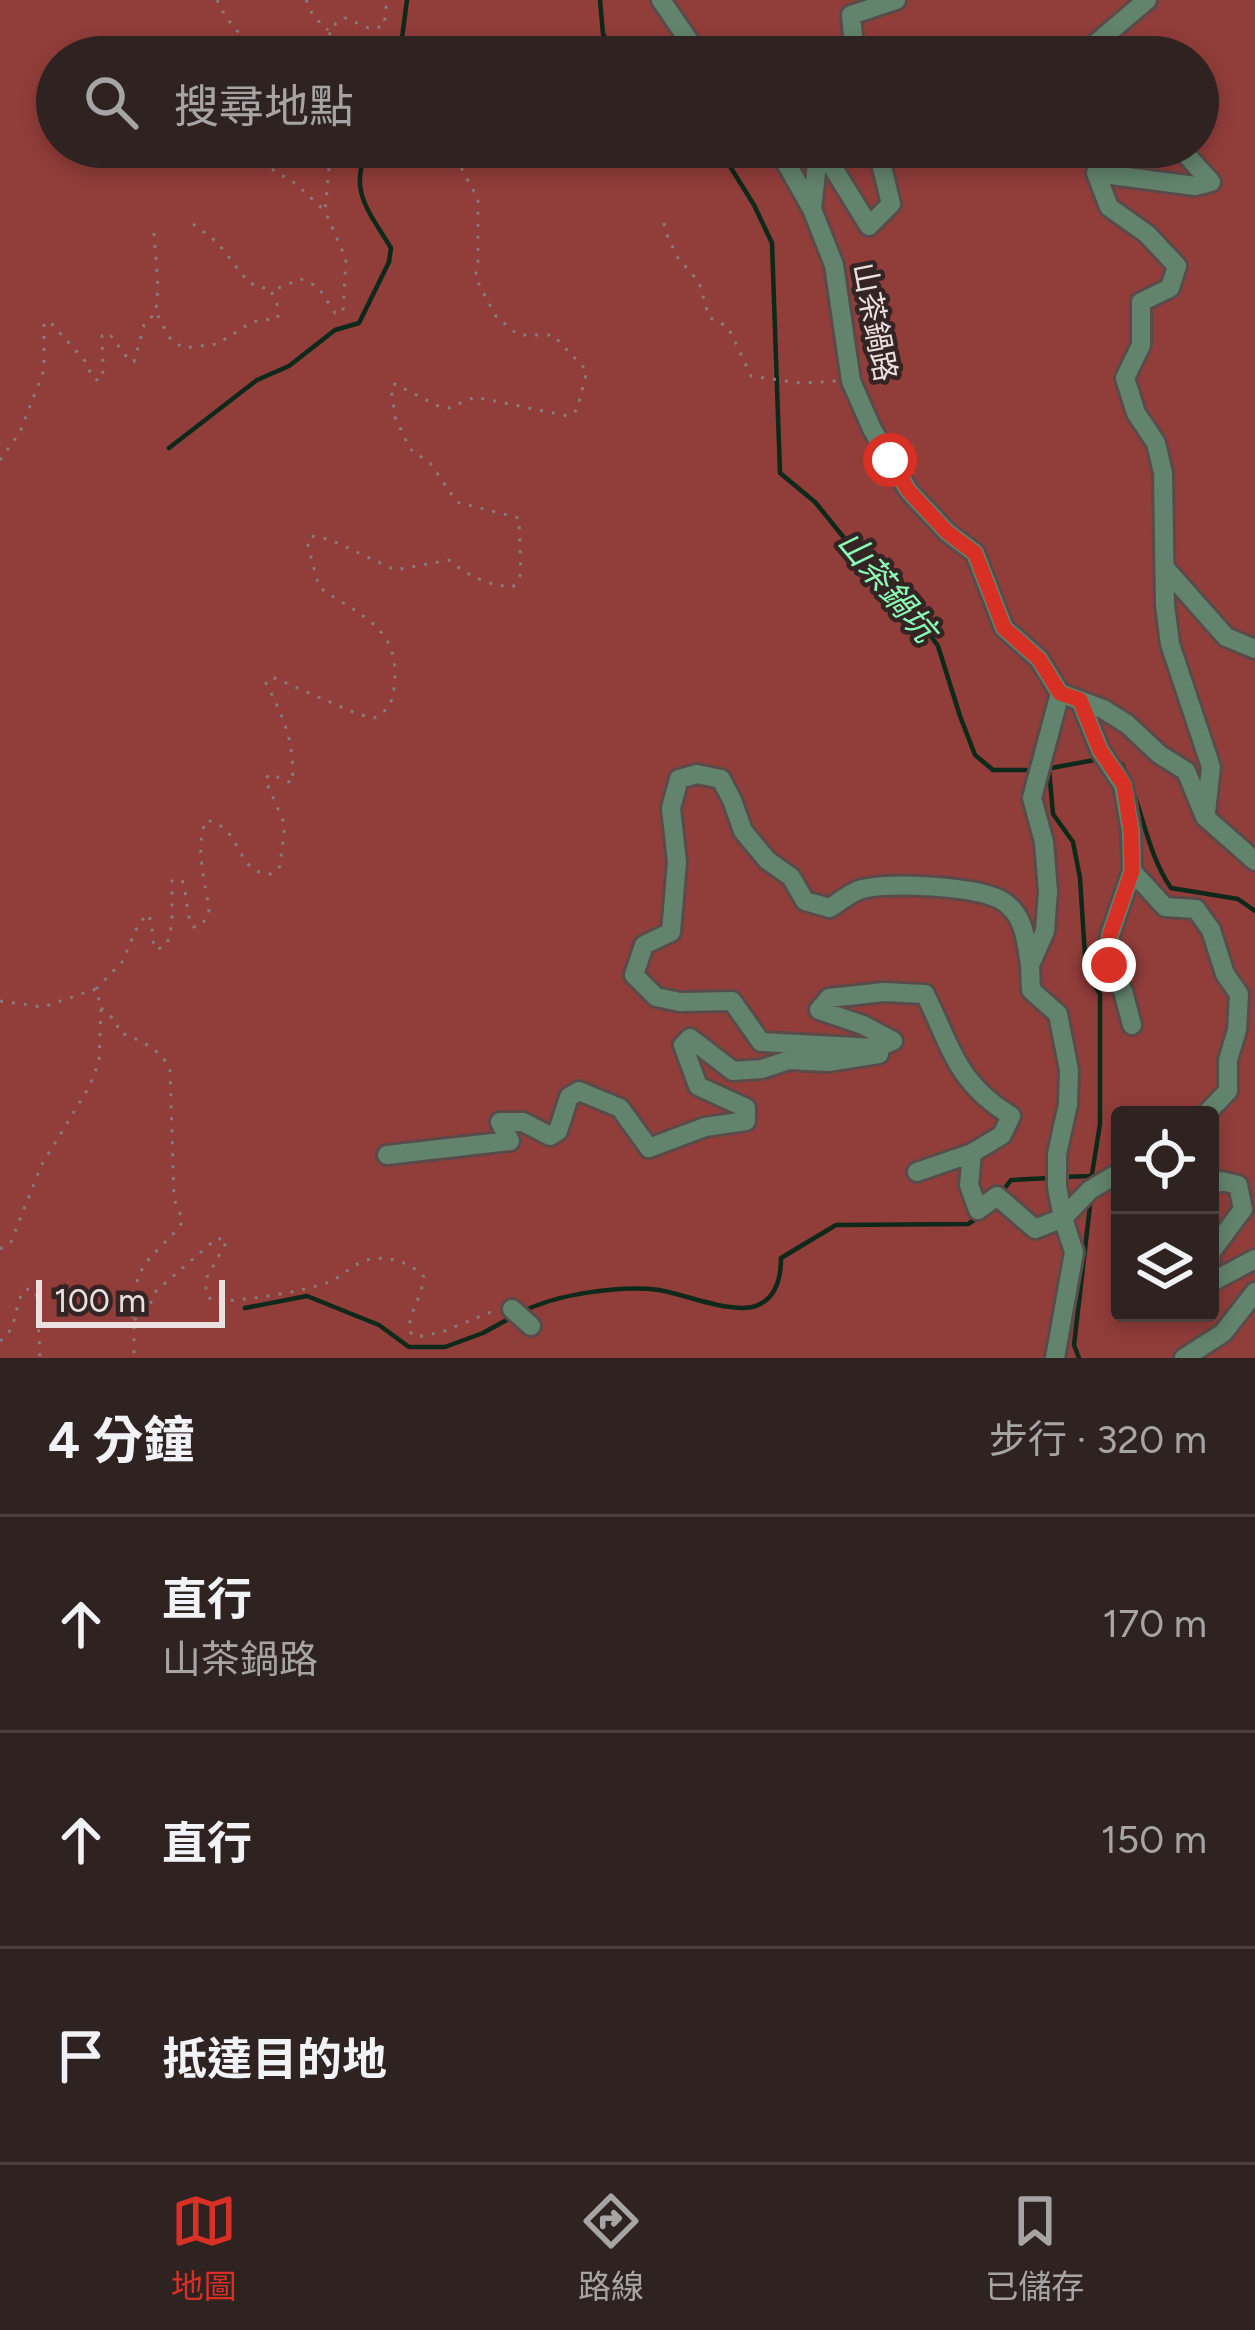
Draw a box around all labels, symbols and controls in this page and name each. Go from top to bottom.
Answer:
search box [36,36,1219,168]
icon: search [78,69,144,135]
text: 搜尋地點 [174,79,354,133]
street label: 山茶鍋路 [845,260,905,384]
route start [863,433,917,487]
water label: 山茶鍋坑 [830,523,948,653]
route end [1082,938,1136,992]
map controls [1111,1106,1219,1322]
button: locate [1111,1106,1219,1214]
button: layers [1111,1214,1219,1322]
scale bar [36,1274,225,1327]
text: 100 m [54,1281,146,1320]
text: 4 分鐘 [48,1410,194,1471]
text: 步行 · 320 m [989,1416,1207,1463]
text: 直行 [162,1572,252,1626]
icon: ahead [48,1591,114,1657]
text: 170 m [1102,1600,1207,1647]
text: 山茶鍋路 [162,1636,318,1683]
icon: ahead [48,1807,114,1873]
text: 直行 [162,1816,252,1870]
text: 150 m [1101,1816,1207,1863]
icon: arrive [48,2023,114,2089]
text: 抵達目的地 [162,2032,387,2086]
tab: 地圖 [171,2188,237,2308]
tab: 路線 [578,2188,644,2308]
tab: 已儲存 [985,2188,1084,2308]

